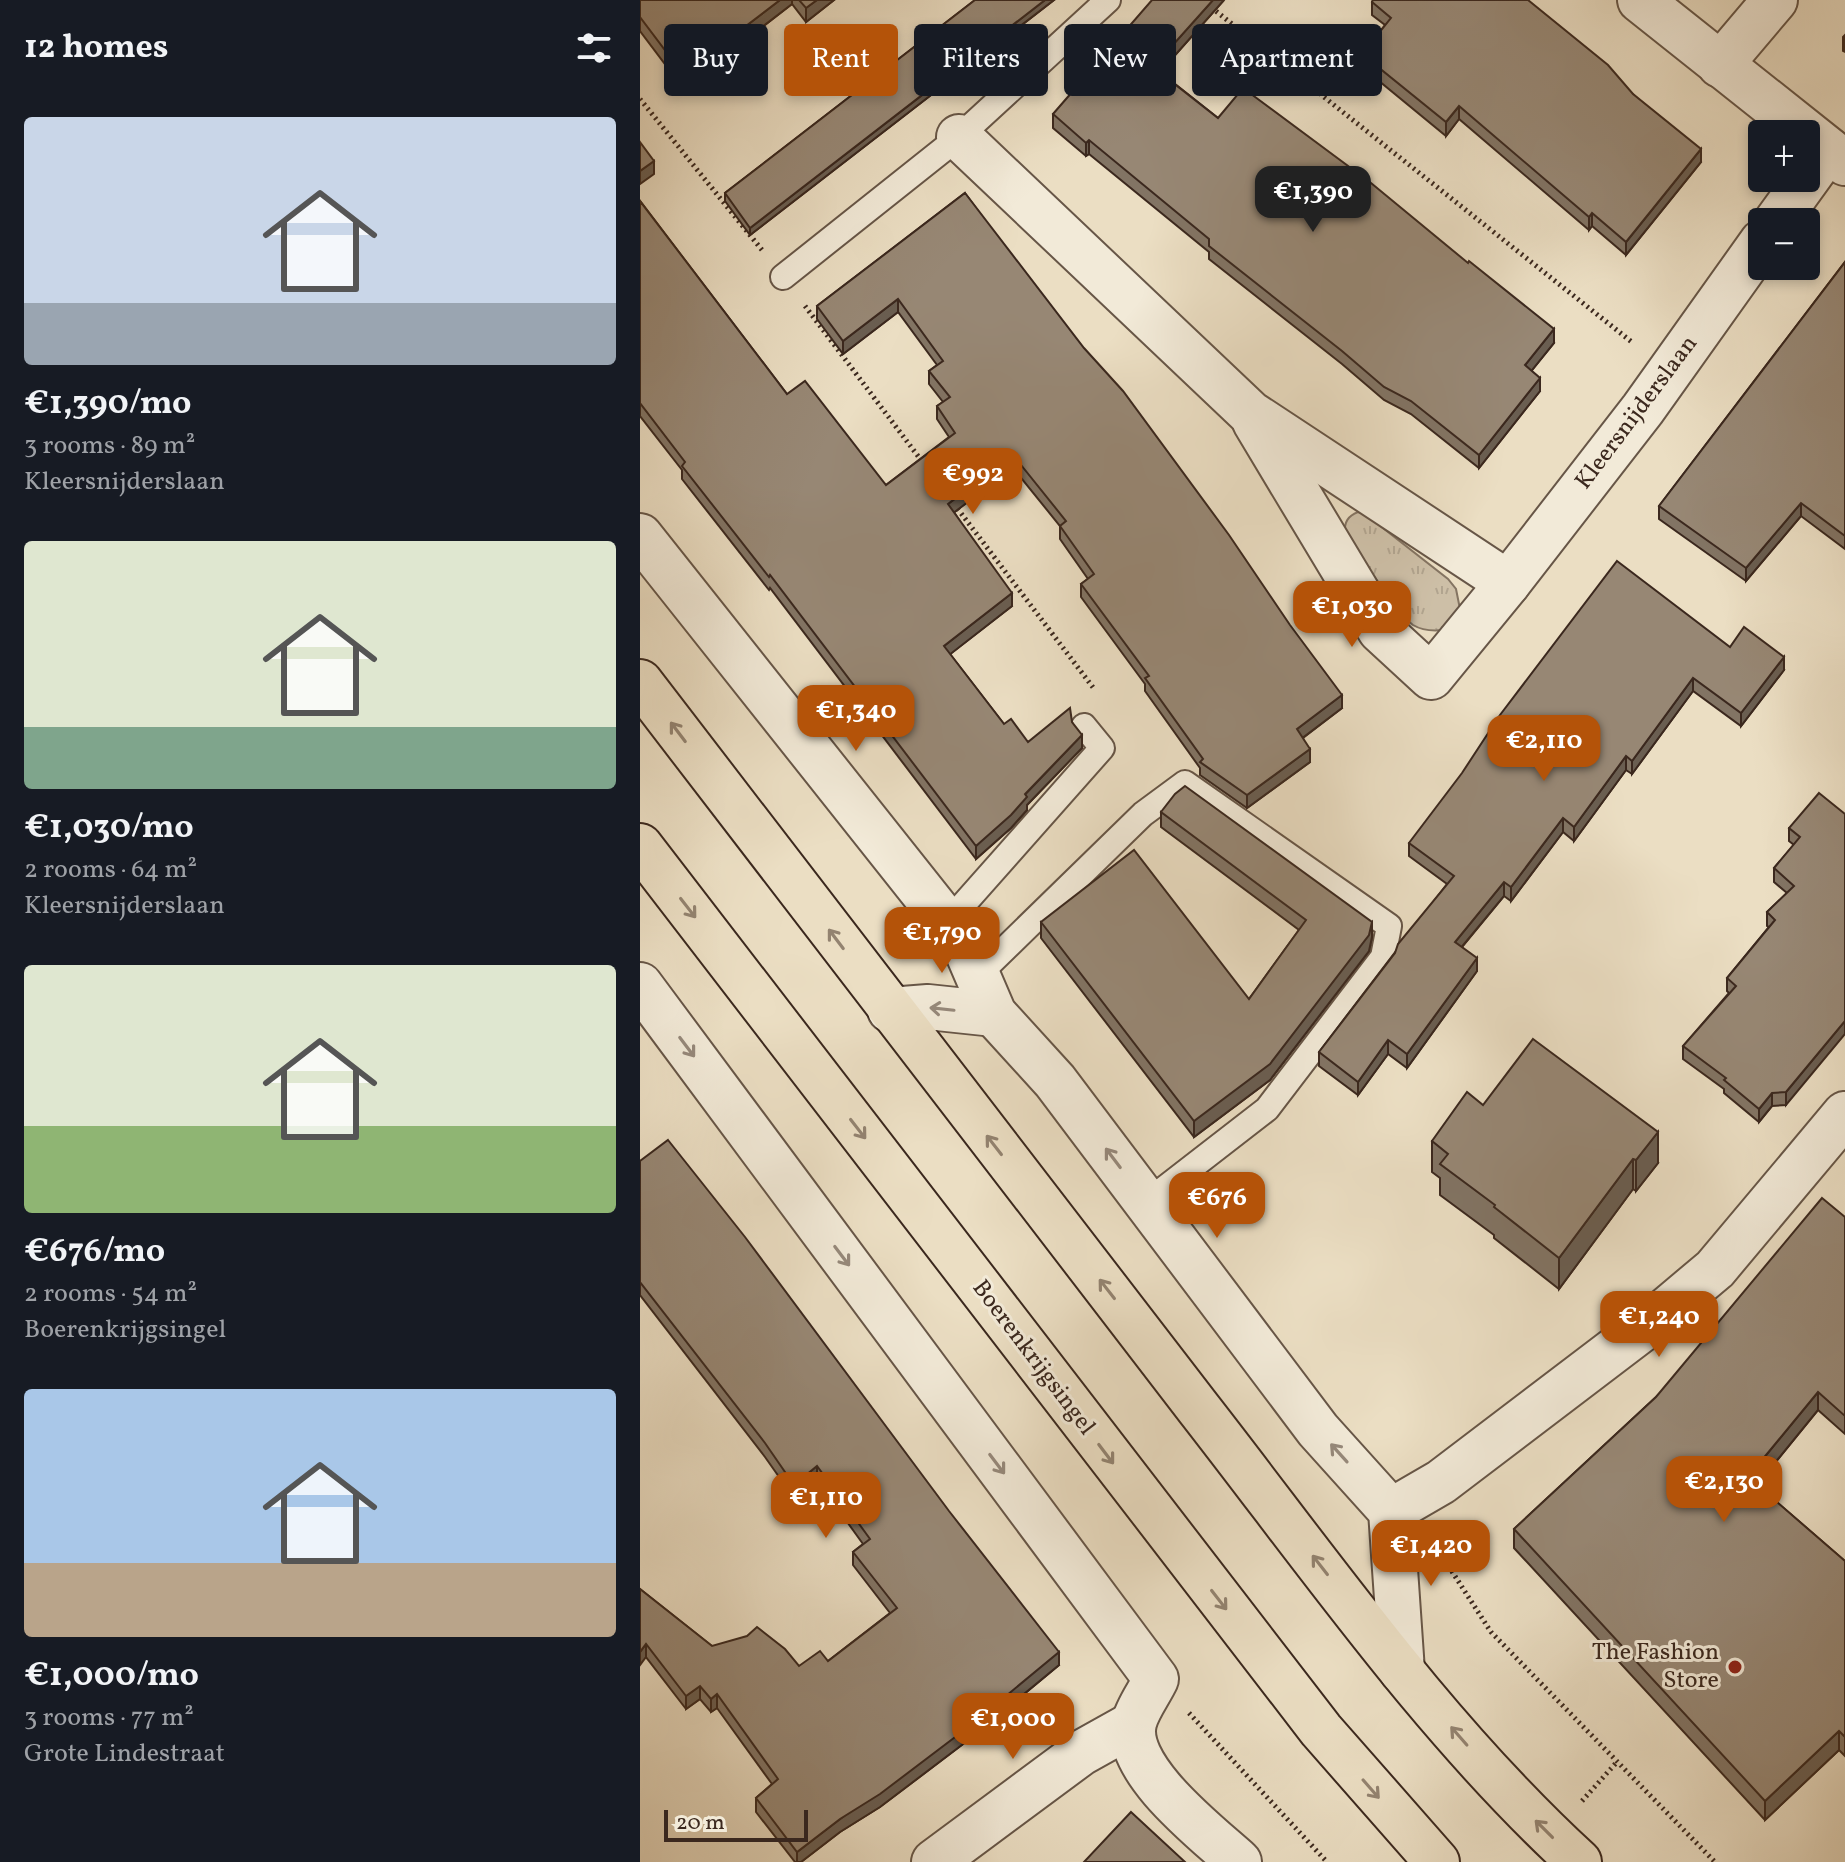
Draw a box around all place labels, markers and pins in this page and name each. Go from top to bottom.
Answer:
pin: €1,390 [1248,166,1378,234]
pin: €992 [926,448,1020,516]
pin: €1,030 [1287,581,1417,649]
pin: €1,340 [791,685,921,753]
pin: €2,110 [1479,715,1609,783]
pin: €1,790 [877,907,1007,975]
pin: €676 [1170,1172,1264,1240]
pin: €1,240 [1594,1291,1724,1359]
pin: €2,130 [1659,1456,1789,1524]
pin: €1,110 [761,1472,891,1540]
pin: €1,420 [1366,1520,1496,1588]
place label: The Fashion Store [1592,1636,1719,1698]
marker: The Fashion Store [1726,1658,1744,1676]
pin: €1,000 [948,1693,1078,1761]

